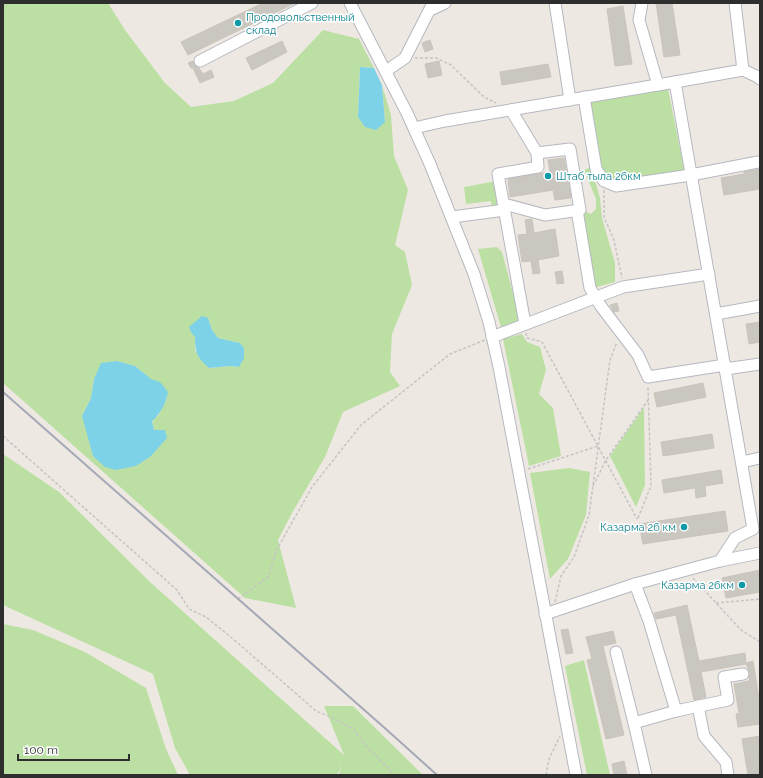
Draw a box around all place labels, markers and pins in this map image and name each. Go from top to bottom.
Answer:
place label: Продовольственный склад [246,11,355,37]
marker: Продовольственный склад [233,18,243,28]
place label: Штаб тыла 26км [556,170,641,183]
marker: Штаб тыла 26км [543,171,553,181]
place label: Казарма 26 км [600,521,676,534]
marker: Казарма 26 км [679,522,689,532]
place label: Казарма 26км [661,579,734,592]
marker: Казарма 26км [737,580,747,590]

